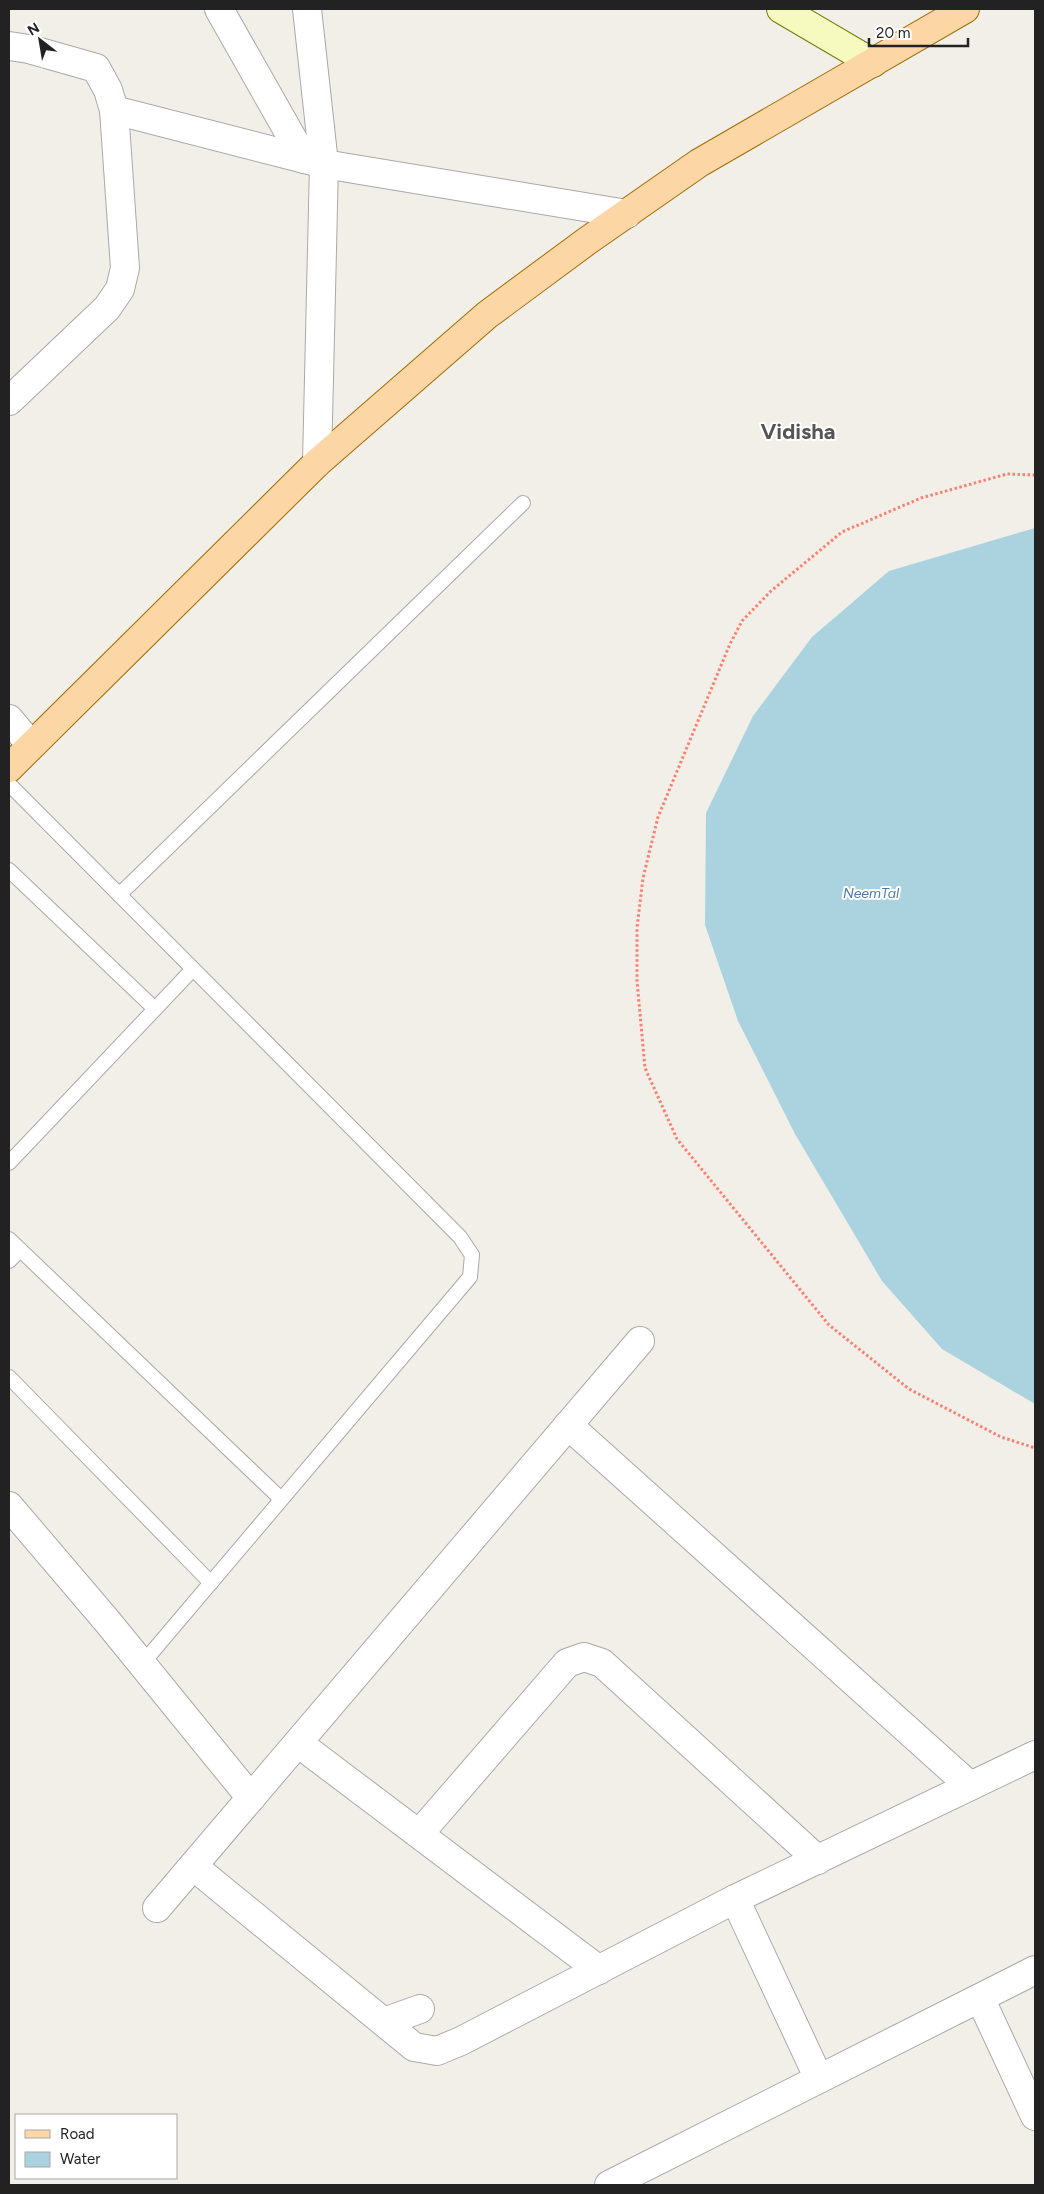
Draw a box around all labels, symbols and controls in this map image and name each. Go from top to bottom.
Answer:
north arrow [15,15,65,65]
scale bar [869,15,968,47]
text: N [25,19,43,39]
text: 20 m [876,24,910,42]
district label: Vidisha [760,418,836,445]
water label: NeemTal [843,885,900,902]
legend [15,2114,178,2179]
text: Road [60,2125,95,2143]
text: Water [60,2150,100,2168]

